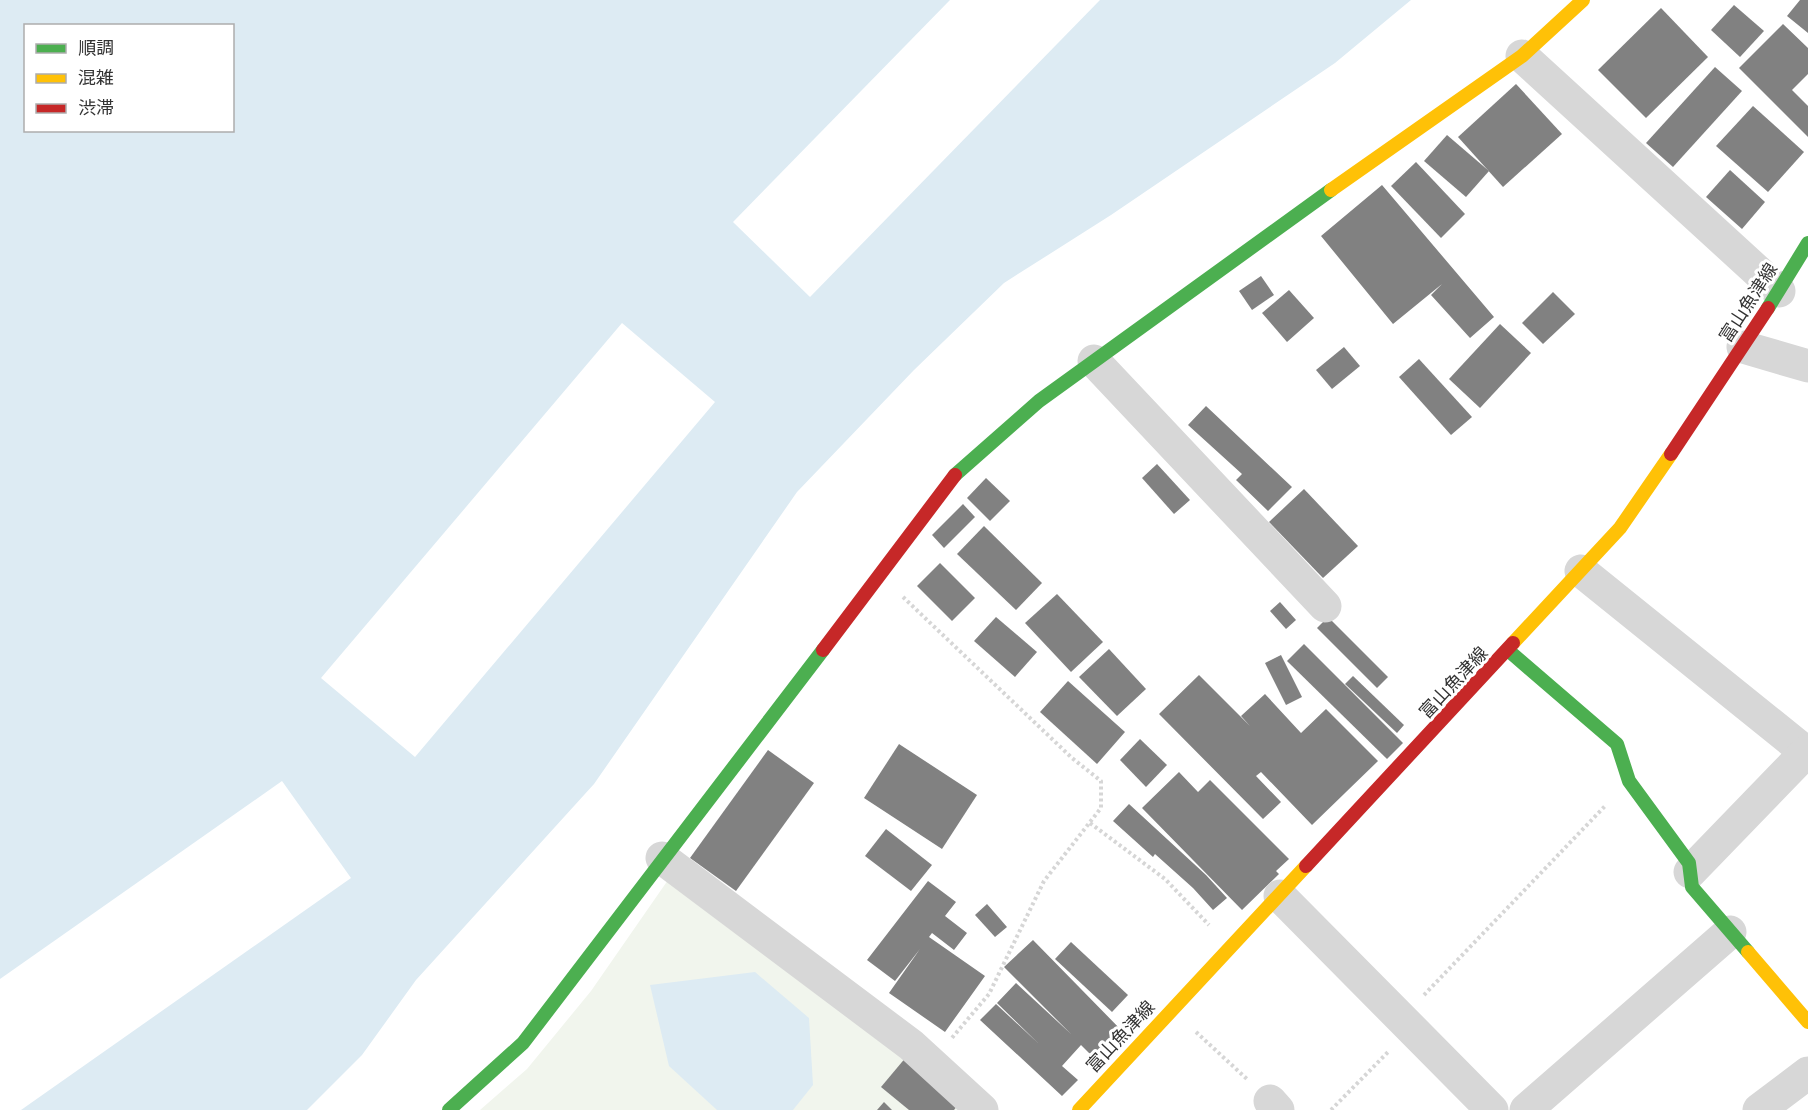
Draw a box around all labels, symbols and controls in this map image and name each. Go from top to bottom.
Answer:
legend [24,24,234,132]
text: 順調 [78,36,114,61]
text: 混雑 [78,66,114,91]
text: 渋滞 [78,96,114,121]
street label: 富山魚津線 [1714,258,1784,348]
street label: 富山魚津線 [1414,642,1494,724]
street label: 富山魚津線 [1081,996,1161,1078]

